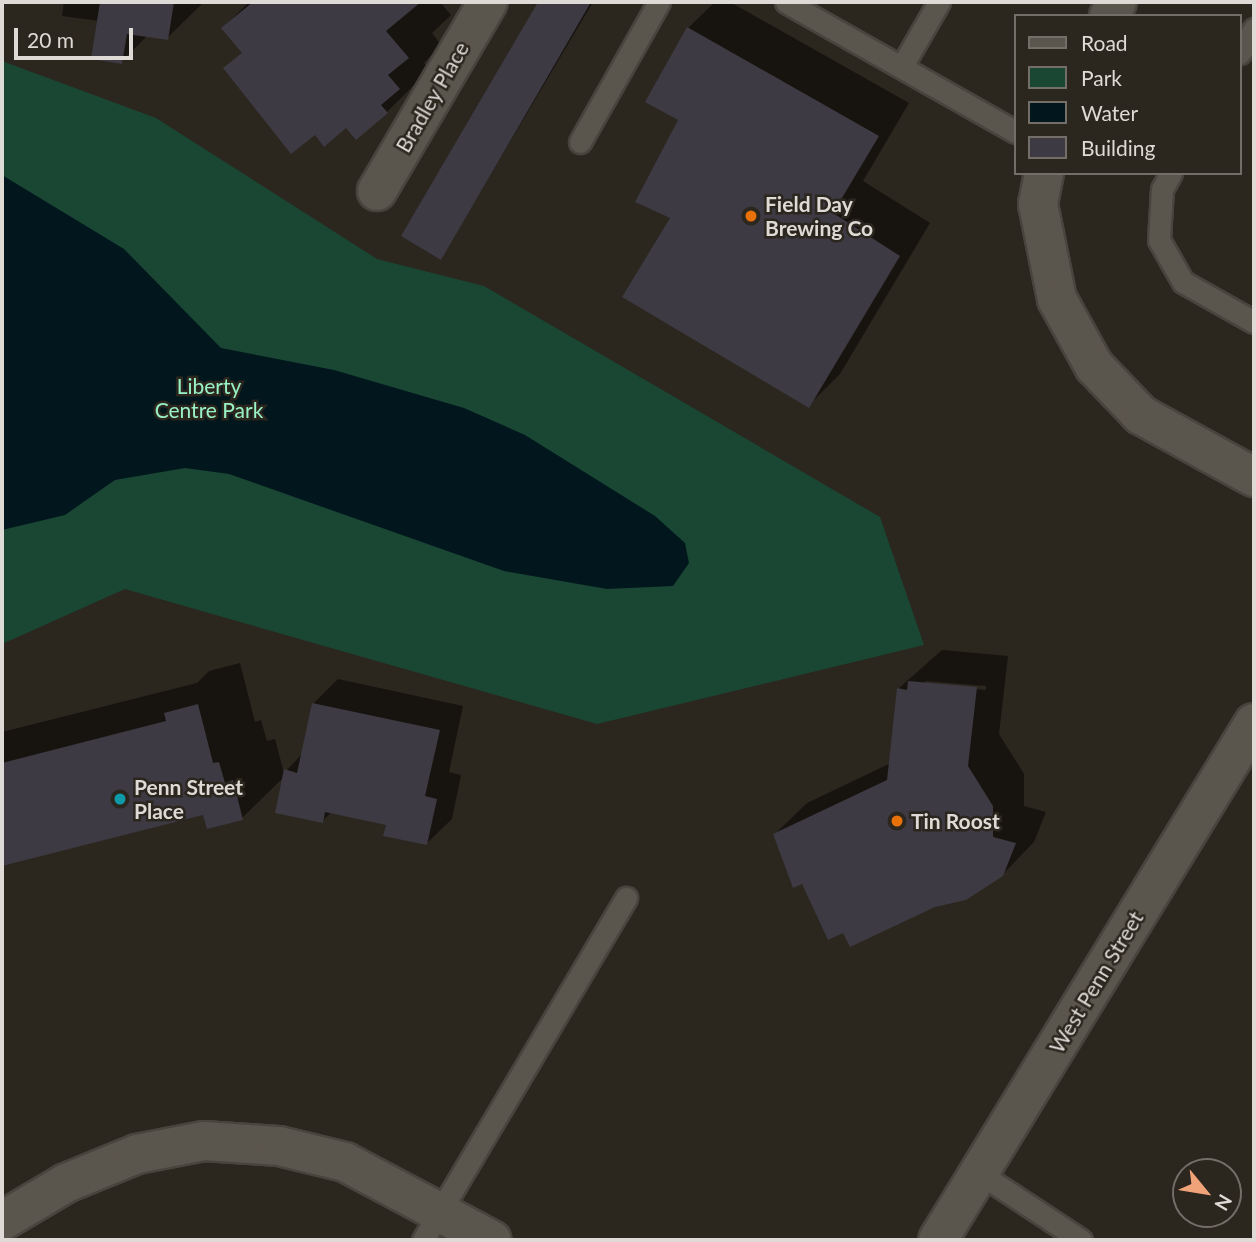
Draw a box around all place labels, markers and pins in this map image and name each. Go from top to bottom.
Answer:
place label: Field Day Brewing Co [765,191,873,241]
marker: Field Day Brewing Co [743,208,759,224]
place label: Penn Street Place [134,774,243,824]
marker: Penn Street Place [112,791,128,807]
place label: Tin Roost [911,808,1000,834]
marker: Tin Roost [889,813,905,829]

